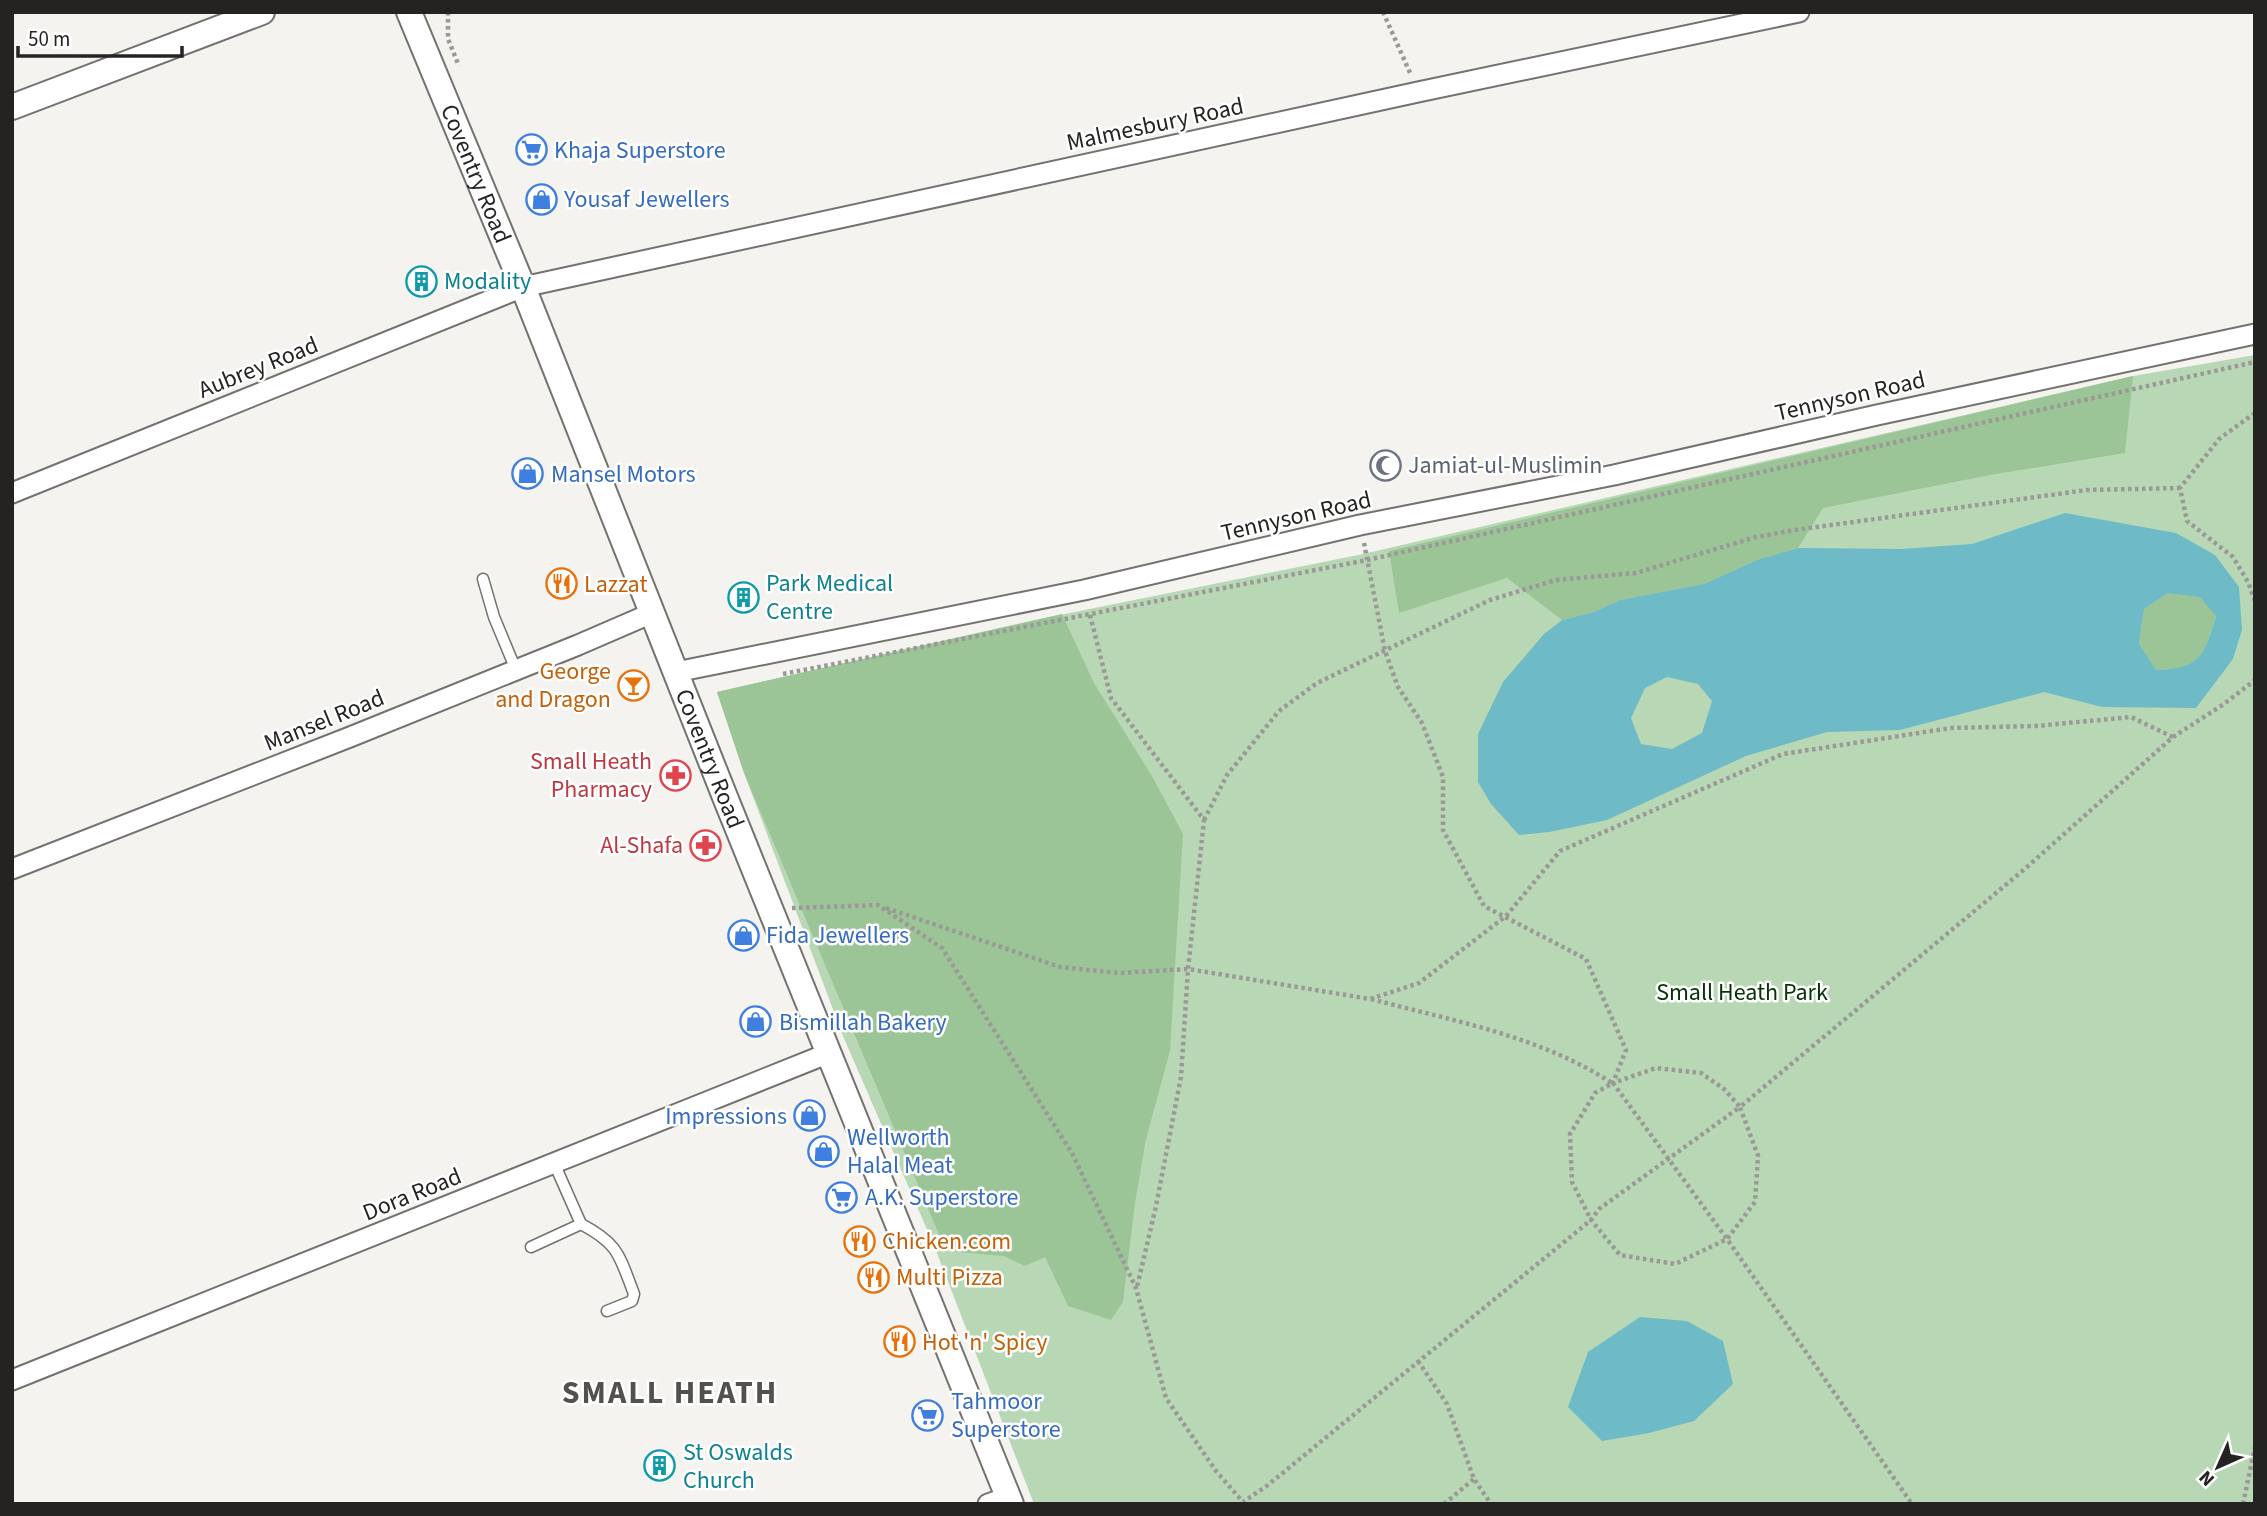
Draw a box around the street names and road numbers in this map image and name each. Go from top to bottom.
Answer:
street label: Malmesbury Road [1063,89,1247,160]
street label: Coventry Road [431,99,520,249]
street label: Aubrey Road [193,327,324,407]
street label: Tennyson Road [1772,362,1929,431]
street label: Tennyson Road [1218,482,1375,551]
street label: Mansel Road [259,680,390,760]
street label: Coventry Road [666,684,753,834]
street label: Dora Road [357,1159,467,1230]

